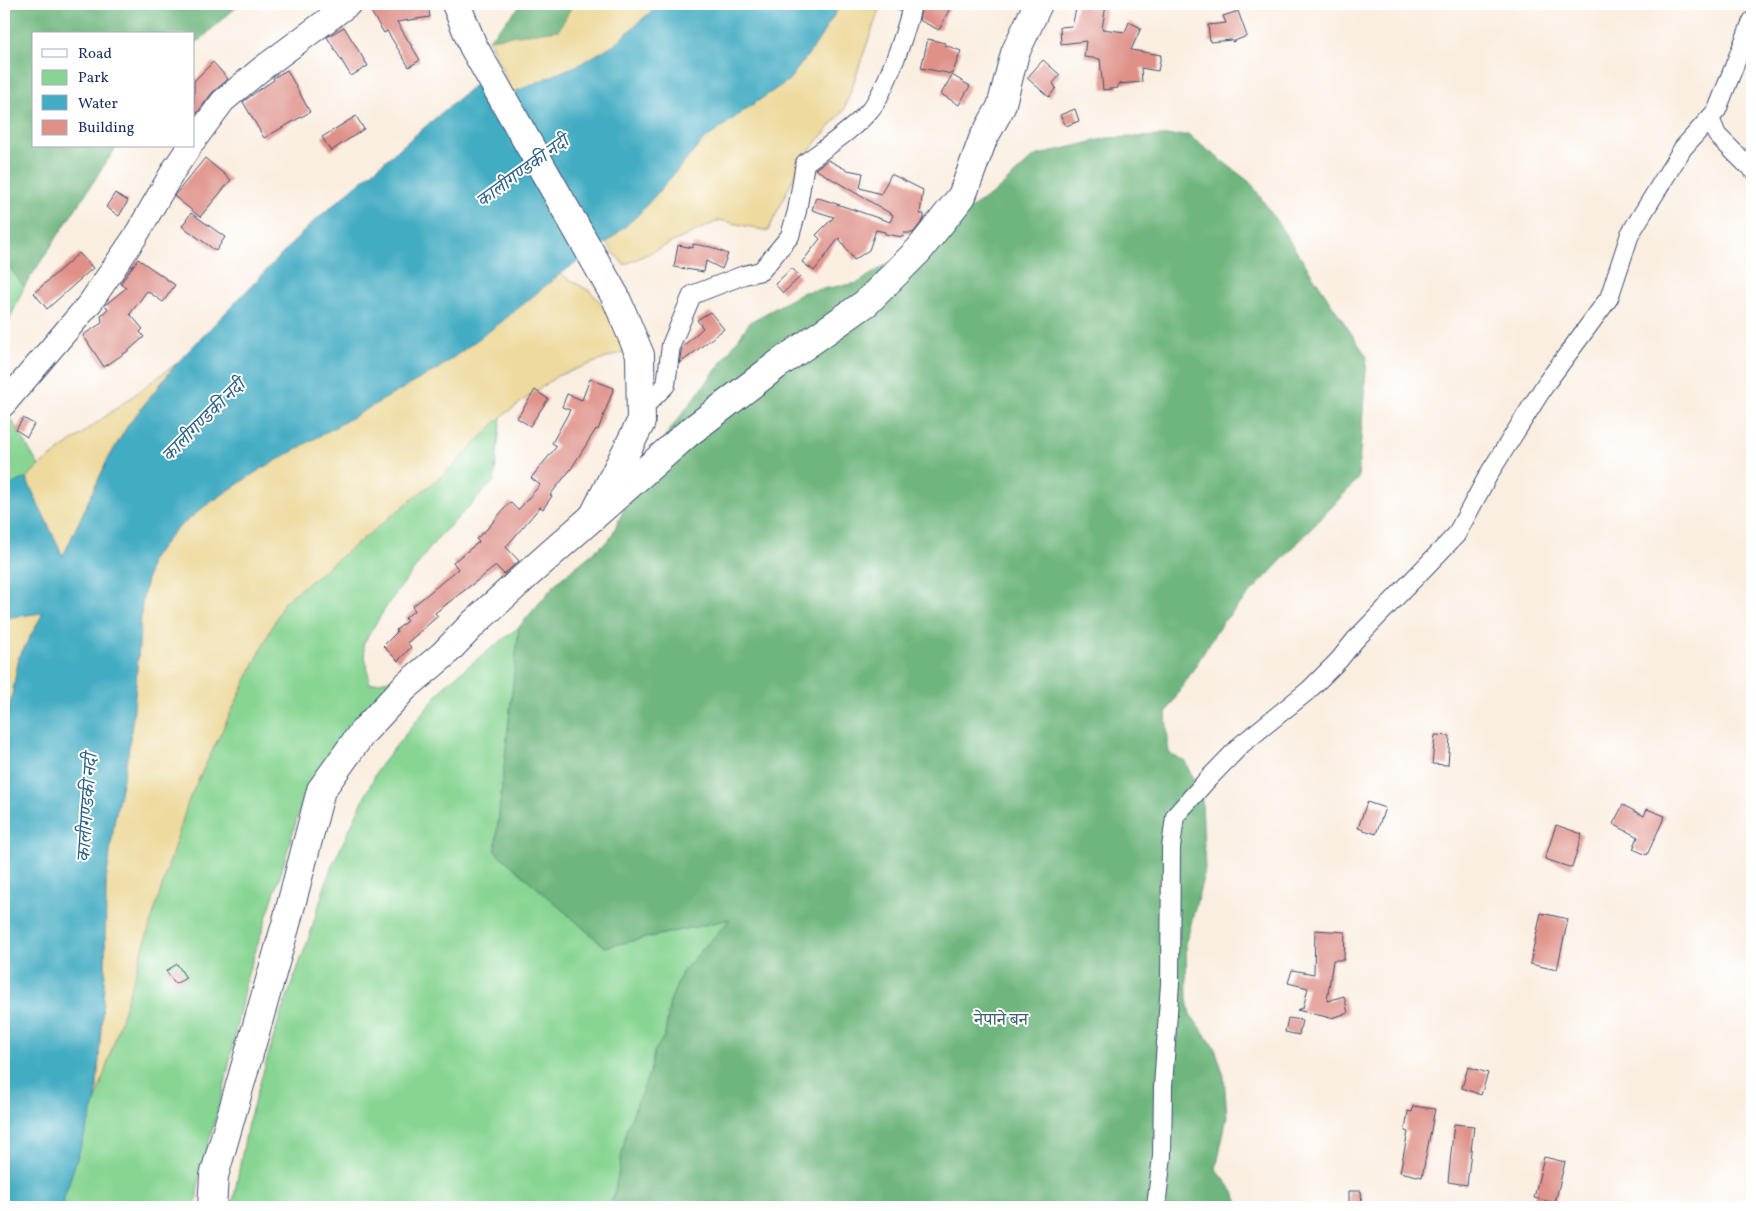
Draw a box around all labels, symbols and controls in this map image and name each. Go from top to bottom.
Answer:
legend [32,32,195,148]
text: Road [78,44,112,65]
text: Park [78,68,109,89]
text: Water [78,94,118,115]
text: Building [78,118,135,139]
water label: कालीगण्डकी नदी [471,127,578,214]
water label: कालीगण्डकी नदी [156,370,255,469]
water label: कालीगण्डकी नदी [71,749,105,863]
park label: नेपाने बन [973,1008,1029,1033]

